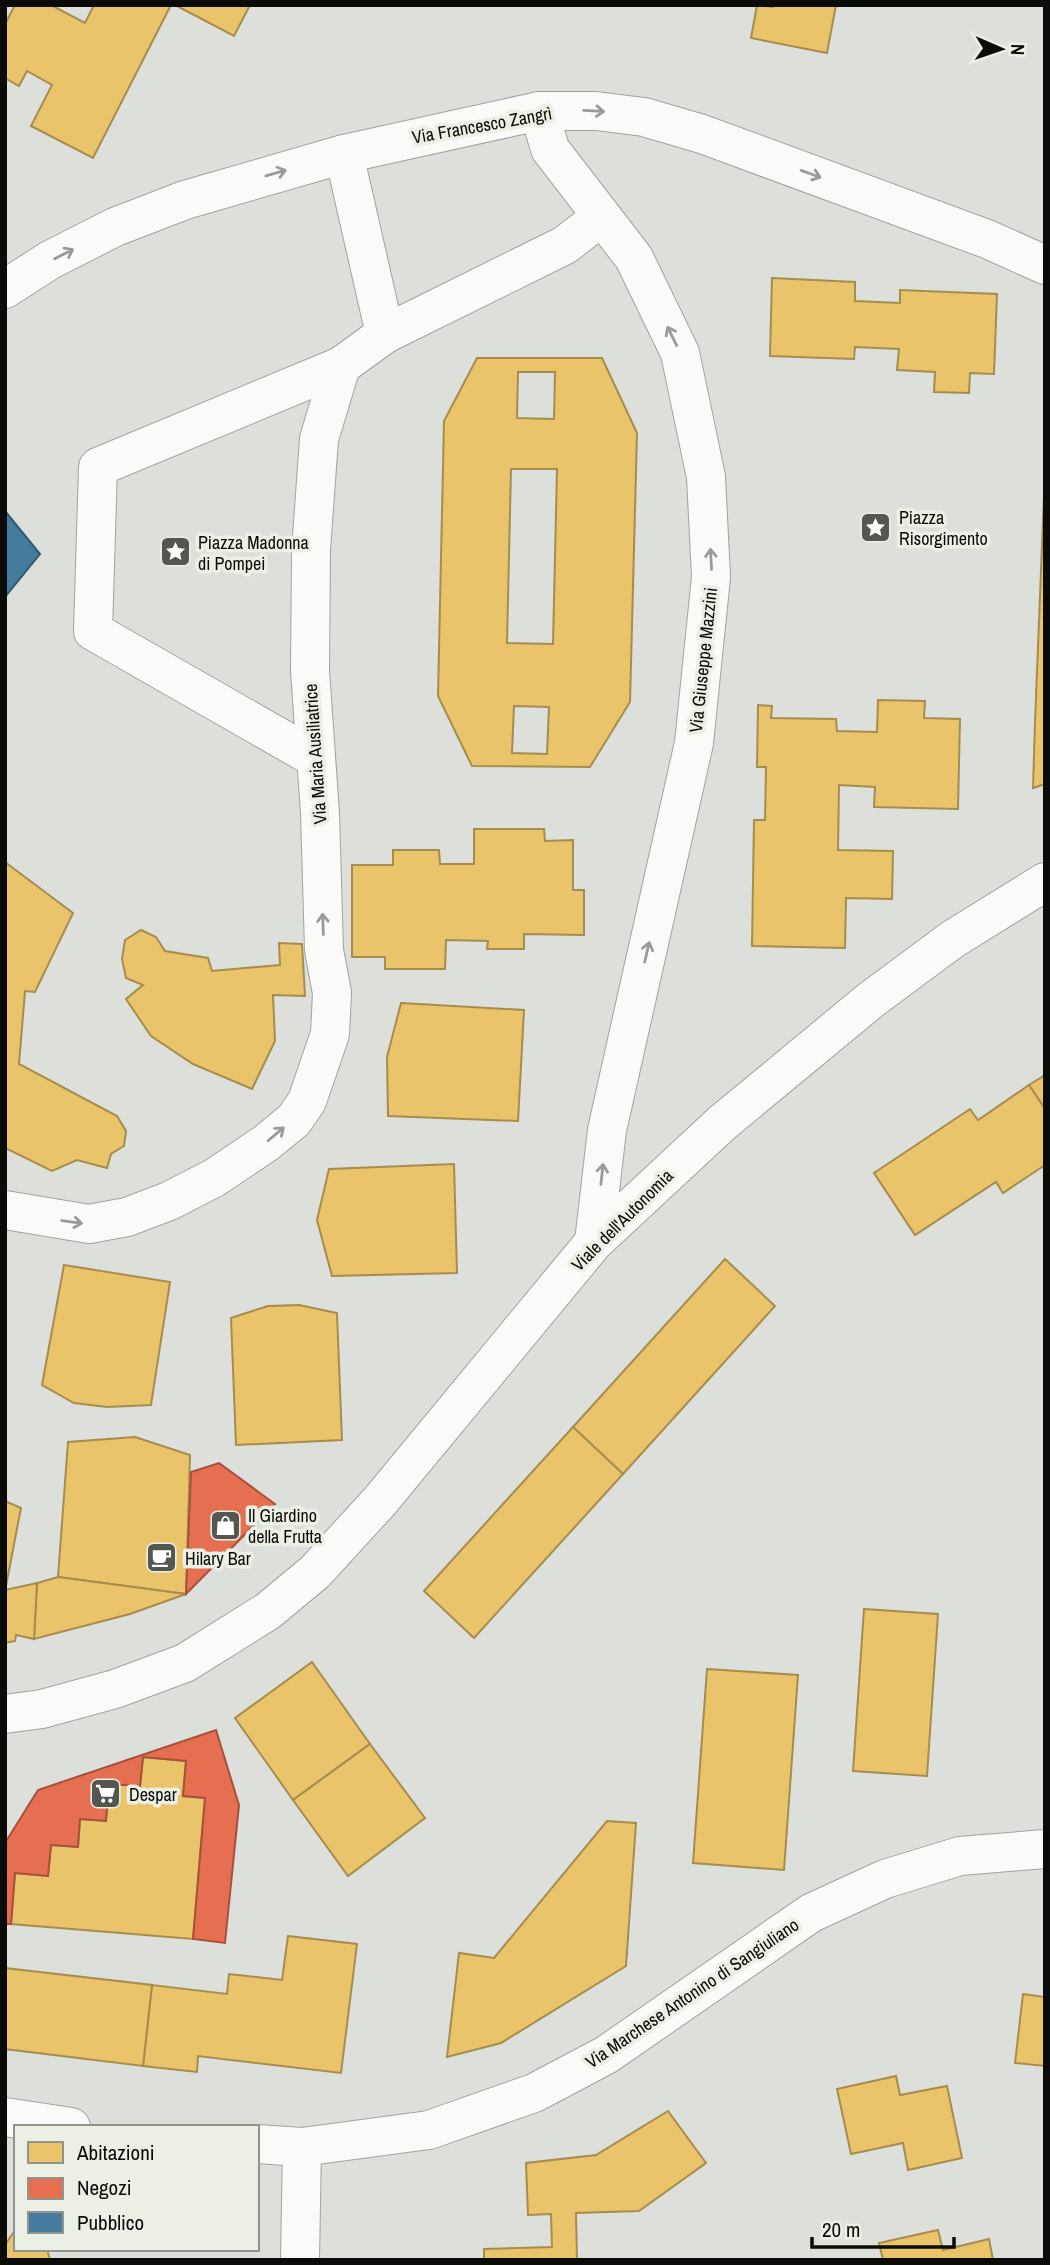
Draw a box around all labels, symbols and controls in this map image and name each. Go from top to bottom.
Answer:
north arrow [966,14,1036,84]
text: N [1005,44,1031,56]
street label: Via Francesco Zangrì [410,100,554,150]
one-way arrow [582,105,605,118]
one-way arrow [265,166,287,179]
one-way arrow [800,169,822,182]
one-way arrow [53,246,74,260]
one-way arrow [664,326,678,347]
place label: Piazza Risorgimento [899,505,988,551]
place icon: Piazza Risorgimento [859,510,893,544]
place label: Piazza Madonna di Pompei [198,530,309,576]
place icon: Piazza Madonna di Pompei [158,535,192,569]
one-way arrow [704,547,717,570]
street label: Via Giuseppe Mazzini [683,586,723,734]
street label: Via Maria Ausiliatrice [298,683,332,825]
one-way arrow [317,913,330,936]
one-way arrow [641,941,654,963]
one-way arrow [267,1126,285,1142]
one-way arrow [595,1163,608,1186]
street label: Viale dell'Autonomia [566,1164,678,1276]
one-way arrow [60,1216,83,1229]
place label: Il Giardino della Frutta [248,1503,322,1549]
shop icon: Il Giardino della Frutta [208,1508,242,1542]
cafe icon: Hilary Bar [145,1541,179,1575]
place label: Hilary Bar [185,1546,251,1571]
supermarket icon: Despar [89,1777,123,1811]
place label: Despar [129,1782,177,1807]
street label: Via Marchese Antonino di Sangiuliano [580,1912,804,2074]
legend [14,2125,259,2251]
text: Abitazioni [76,2138,155,2167]
text: Negozi [77,2173,132,2202]
scale bar [812,2206,954,2250]
text: Pubblico [77,2208,144,2237]
text: 20 m [822,2215,860,2244]

